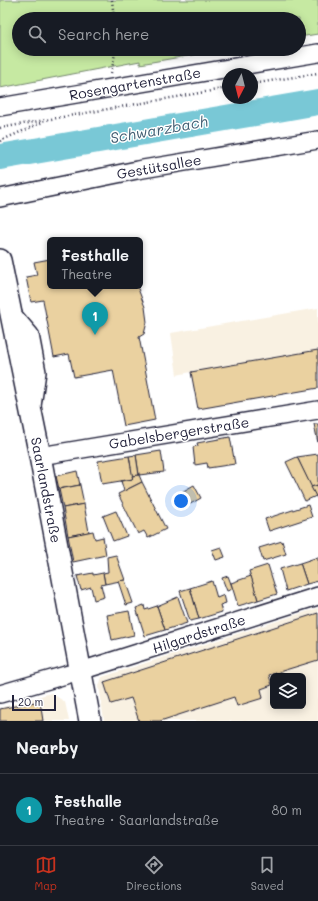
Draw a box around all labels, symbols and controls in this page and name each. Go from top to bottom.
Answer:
search box [12,12,306,56]
icon: search [26,23,48,45]
text: Search here [58,24,149,44]
street label: Rosengartenstraße [68,63,202,104]
north arrow [222,68,258,104]
water label: Schwarzbach [108,111,209,147]
street label: Gestütsallee [115,150,203,183]
popup [47,237,143,289]
text: Festhalle [61,245,129,265]
text: Theatre [61,265,112,282]
pin: 1 [82,302,108,335]
street label: Gabelsbergerstraße [107,412,250,453]
street label: Saarlandstraße [27,435,66,544]
your location [171,491,191,511]
street label: Hilgardstraße [150,610,248,658]
map controls [270,673,306,709]
button: layers [270,673,306,709]
scale bar [12,693,56,712]
text: 20 m [18,694,43,709]
text: Nearby [16,736,78,758]
text: Festhalle [54,791,122,811]
text: 1 [26,801,32,818]
text: 80 m [272,801,302,818]
text: Theatre · Saarlandstraße [54,811,219,828]
tab: Map [35,854,57,893]
tab: Directions [126,854,182,893]
tab: Saved [251,854,283,893]

